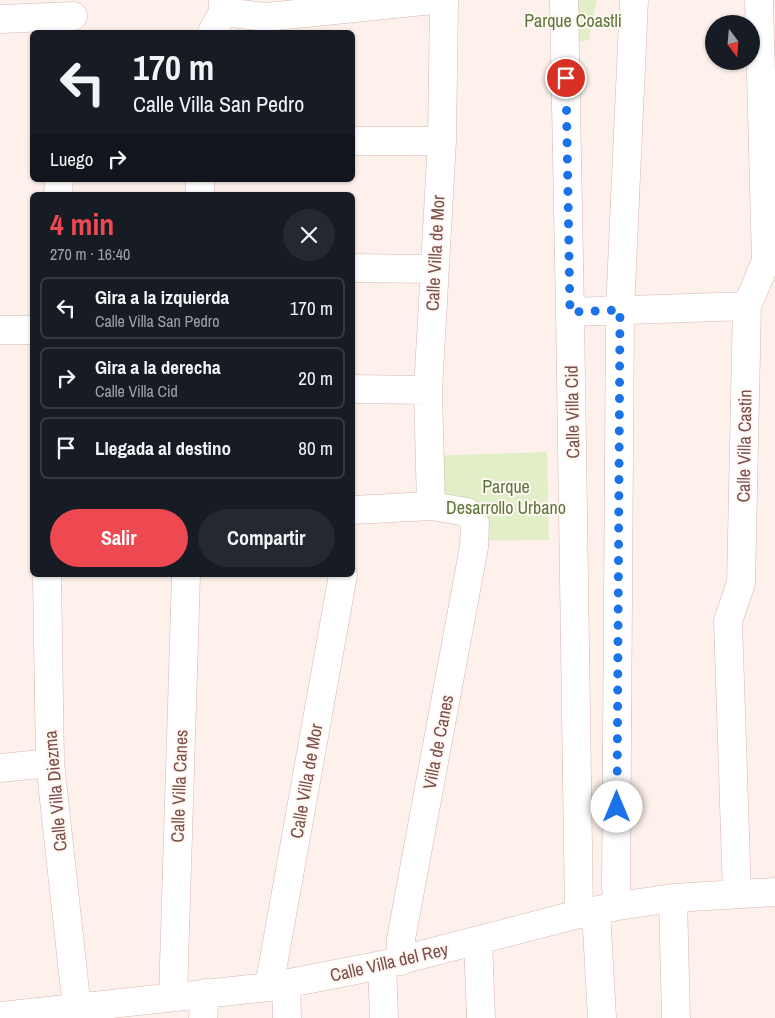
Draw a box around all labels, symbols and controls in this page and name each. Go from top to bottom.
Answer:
park label: Parque Coastli [524,8,622,33]
north arrow [705,15,760,70]
map controls [705,15,760,70]
text: 170 m [133,44,214,91]
icon: left [50,50,115,115]
pin [545,57,587,99]
icon: arrive [552,64,580,92]
text: Calle Villa San Pedro [133,89,304,119]
icon: right [103,145,131,173]
text: Luego [50,146,93,172]
street label: Calle Villa de Mor [419,194,451,312]
text: 4 min [50,204,114,244]
button: close [283,209,335,261]
text: 270 m · 16:40 [50,243,130,265]
text: Gira a la izquierda [95,284,229,310]
icon: left [52,294,80,322]
text: 170 m [290,295,333,321]
text: Calle Villa San Pedro [95,310,219,332]
text: Gira a la derecha [95,354,221,380]
icon: right [52,364,80,392]
text: 20 m [298,365,333,391]
street label: Calle Villa Cid [559,365,585,459]
text: Calle Villa Cid [95,380,178,402]
street label: Calle Villa Castin [731,389,757,503]
icon: arrive [52,434,80,462]
text: Llegada al destino [95,435,231,461]
text: 80 m [298,435,333,461]
park label: Parque Desarrollo Urbano [446,474,566,520]
button: Salir [50,509,188,567]
button: Compartir [198,509,335,567]
street label: Villa de Canes [417,693,459,791]
street label: Calle Villa de Mor [284,722,328,840]
street label: Calle Villa Canes [165,729,193,843]
street label: Calle Villa Diezma [37,730,73,852]
position arrow [590,780,642,832]
street label: Calle Villa del Rey [328,936,451,988]

